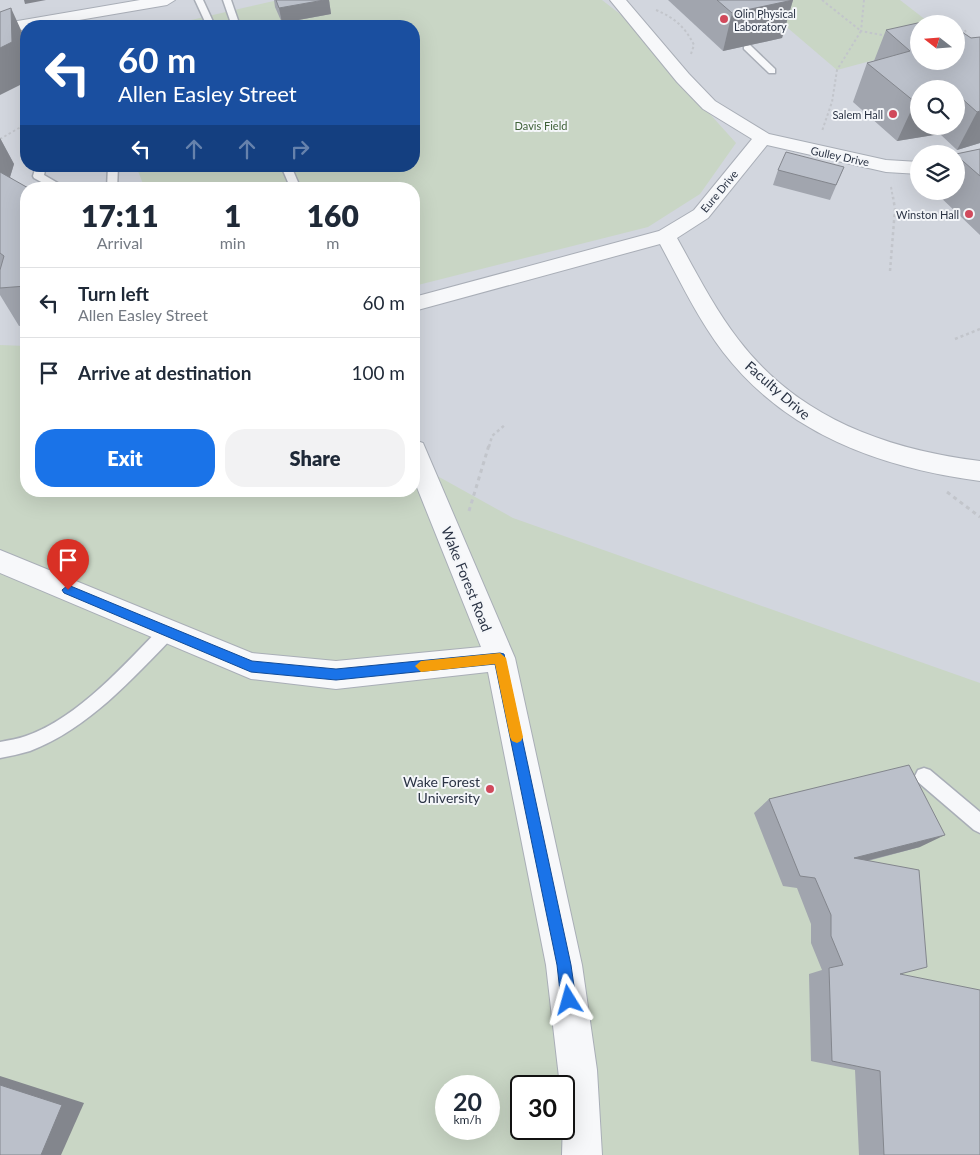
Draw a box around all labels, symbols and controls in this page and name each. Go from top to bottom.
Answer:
place label: Olin Physical Laboratory [734,7,796,33]
marker: Olin Physical Laboratory [718,13,730,25]
north arrow [910,15,965,70]
map controls [910,15,965,200]
text: 60 m [118,38,196,80]
icon: left [35,40,100,105]
text: Allen Easley Street [118,80,297,107]
button: search [910,80,965,135]
place label: Salem Hall [832,108,883,121]
marker: Salem Hall [887,108,899,120]
park label: Davis Field [515,119,567,132]
icon: left [127,135,155,163]
icon: ahead [180,135,208,163]
icon: ahead [233,135,261,163]
icon: right [286,135,314,163]
street label: Gulley Drive [810,143,871,169]
button: layers [910,145,965,200]
street label: Eure Drive [698,167,740,215]
text: 17:11 [81,197,159,233]
text: 1 [224,197,241,233]
text: 160 [307,197,359,233]
place label: Winston Hall [896,208,959,221]
marker: Winston Hall [963,208,975,220]
text: Arrival [97,233,143,252]
text: min [220,233,246,252]
text: m [326,233,339,252]
text: Turn left [78,282,149,305]
icon: left [35,289,63,317]
text: 60 m [362,291,405,314]
text: Allen Easley Street [78,305,208,324]
street label: Faculty Drive [742,357,814,423]
icon: arrive [35,359,63,387]
text: Arrive at destination [78,361,251,384]
text: 100 m [351,361,405,384]
button: Exit [35,429,215,487]
button: Share [225,429,405,487]
street label: Wake Forest Road [438,524,496,634]
pin [47,539,89,590]
icon: arrive [54,546,82,574]
place label: Wake Forest University [403,773,481,806]
marker: Wake Forest University [484,783,496,795]
position arrow [542,973,594,1025]
speed limit sign: 30 [510,1075,575,1140]
text: 20 [453,1086,482,1116]
text: km/h [453,1112,482,1127]

